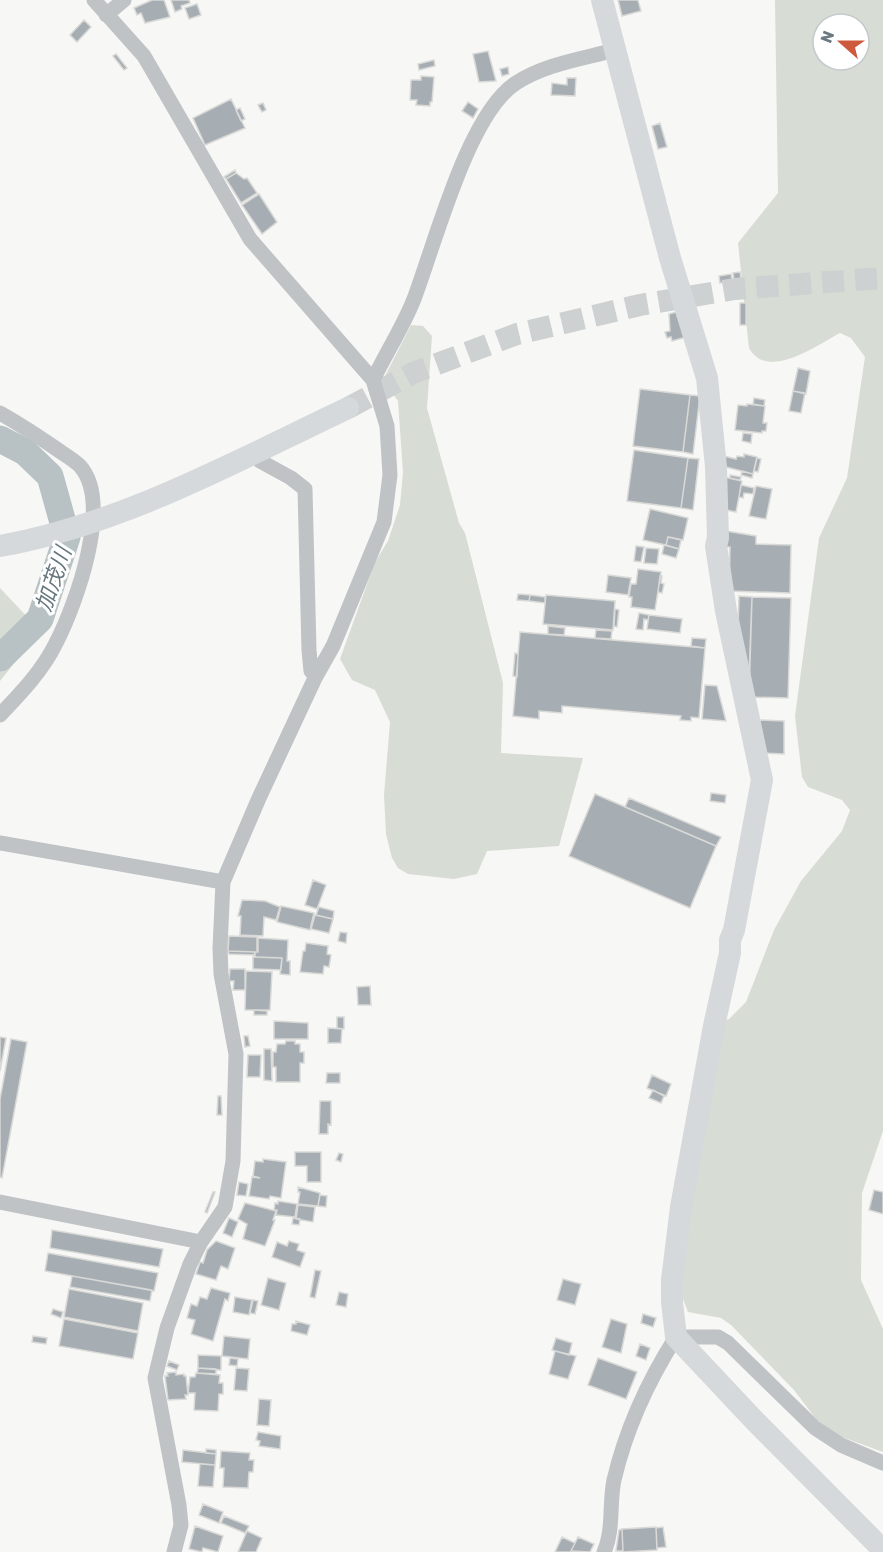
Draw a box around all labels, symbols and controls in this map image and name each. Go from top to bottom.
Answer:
north arrow [811,12,871,72]
text: N [817,28,838,46]
water label: 加茂川 [30,542,78,615]

